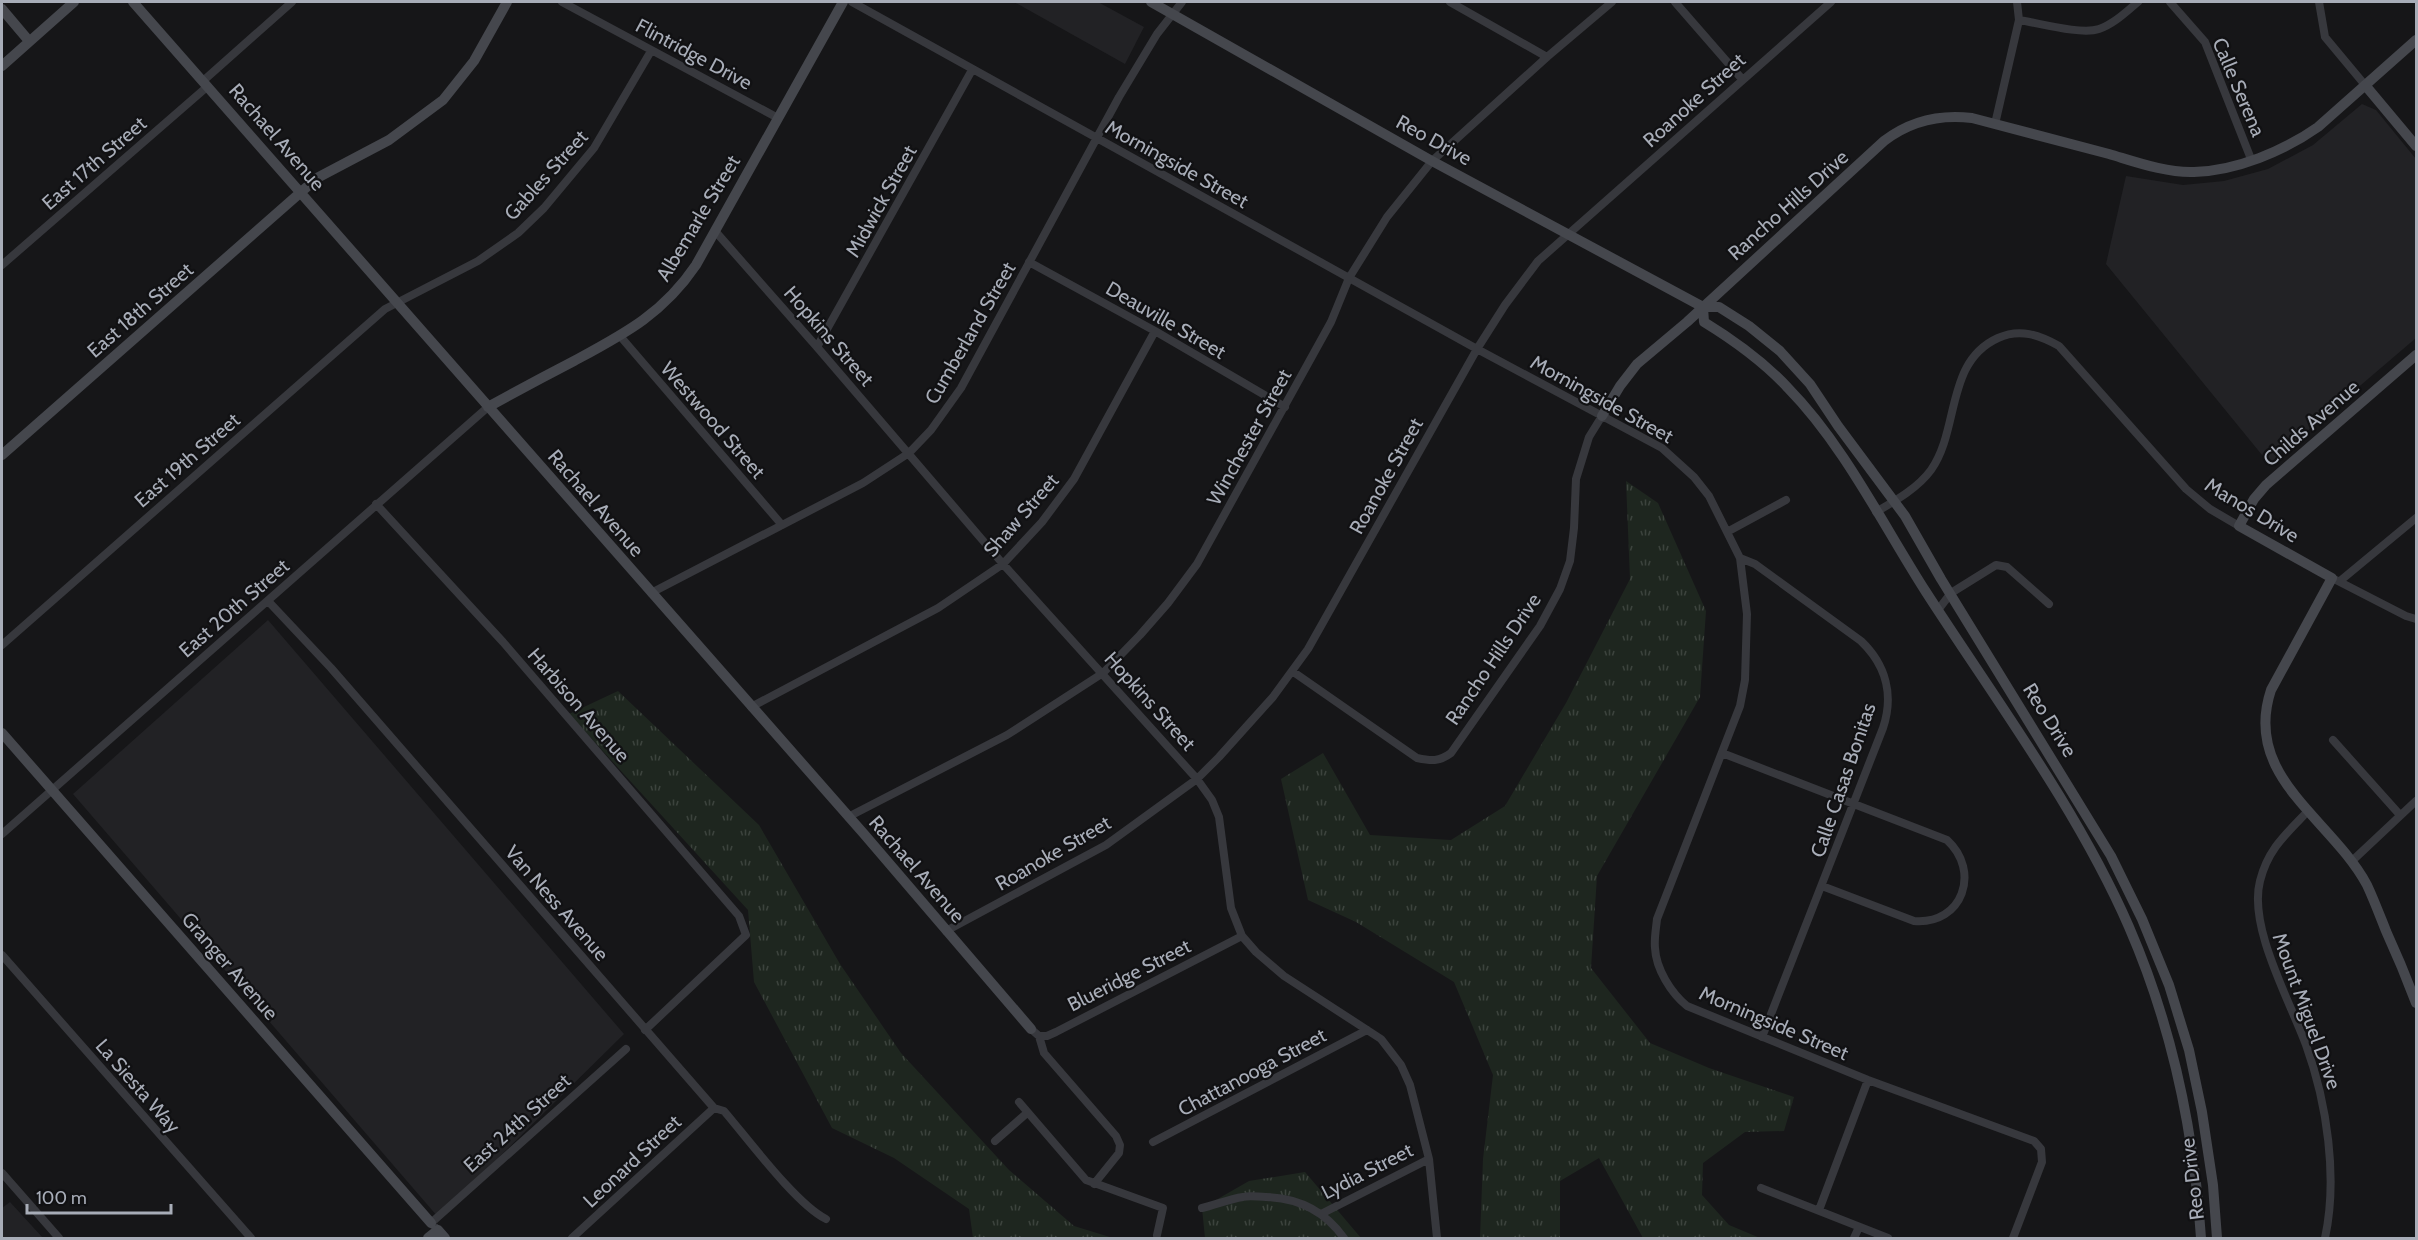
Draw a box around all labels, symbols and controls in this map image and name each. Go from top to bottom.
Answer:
street label: Flintridge Drive [632,13,756,95]
street label: Calle Serena [2207,34,2271,140]
street label: Roanoke Street [1638,48,1750,152]
street label: Rachael Avenue [224,79,330,195]
street label: Reo Drive [1392,110,1476,170]
street label: East 17th Street [37,111,151,215]
street label: Morningside Street [1101,115,1253,213]
street label: Gables Street [499,125,593,225]
street label: Midwick Street [840,141,922,261]
street label: Rancho Hills Drive [1723,145,1853,265]
street label: Albemarle Street [651,151,745,285]
street label: East 18th Street [82,257,198,362]
street label: Cumberland Street [920,257,1021,408]
street label: Deauville Street [1102,276,1230,364]
street label: Hopkins Street [779,281,879,391]
street label: Morningside Street [1526,350,1678,448]
street label: Westwood Street [656,357,770,483]
street label: Winchester Street [1202,365,1296,509]
street label: Childs Avenue [2258,375,2364,471]
street label: East 19th Street [129,408,245,512]
street label: Roanoke Street [1344,413,1428,538]
street label: Rachael Avenue [543,445,649,561]
street label: Shaw Street [978,468,1064,561]
street label: Manos Drive [2201,473,2303,547]
street label: East 20th Street [174,553,294,662]
street label: Rancho Hills Drive [1440,589,1546,729]
street label: Harbison Avenue [523,643,635,767]
street label: Hopkins Street [1099,647,1201,755]
street label: Reo Drive [2018,679,2082,761]
street label: Calle Casas Bonitas [1805,700,1881,860]
street label: Roanoke Street [991,810,1115,896]
street label: Rachael Avenue [864,811,970,927]
street label: Van Ness Avenue [500,840,614,966]
street label: Granger Avenue [177,907,283,1025]
street label: Mount Miguel Drive [2268,929,2346,1093]
street label: Blueridge Street [1063,934,1195,1016]
street label: Morningside Street [1696,981,1852,1065]
street label: Chattanooga Street [1174,1023,1330,1121]
street label: La Siesta Way [91,1034,185,1138]
street label: East 24th Street [459,1069,576,1177]
street label: Leonard Street [578,1109,686,1212]
street label: Reo Drive [2175,1137,2209,1221]
street label: Lydia Street [1317,1138,1417,1204]
scale bar [27,1177,171,1215]
text: 100 m [36,1187,87,1209]

